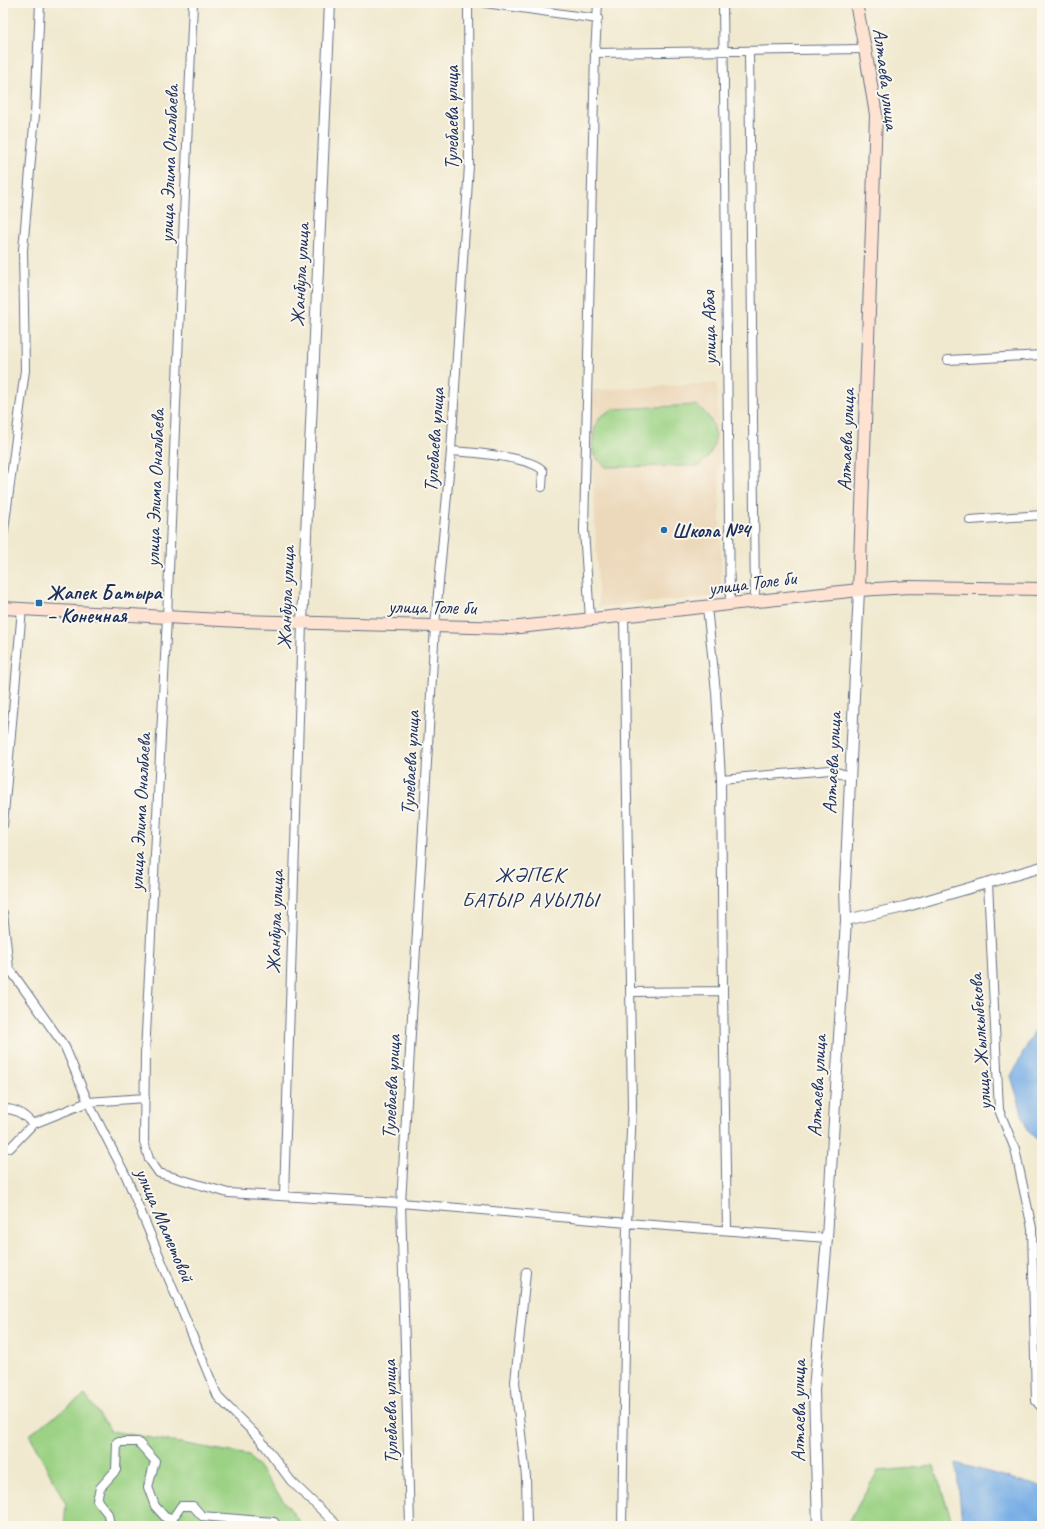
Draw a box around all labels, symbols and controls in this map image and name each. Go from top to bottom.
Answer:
street label: Алтаева улица [867,27,905,133]
street label: Тулебаева улица [439,64,464,170]
street label: улица Элима Оналбаева [154,83,184,244]
street label: Жанбула улица [285,221,315,327]
street label: улица Абая [696,289,722,366]
street label: Тулебаева улица [418,385,450,493]
street label: Алтаева улица [832,387,860,491]
street label: улица Элима Оналбаева [140,407,170,568]
place label: Школа №4 [672,518,753,543]
marker: Школа №4 [659,525,669,535]
street label: Жанбула улица [272,544,300,650]
street label: улица Толе би [706,565,799,601]
place label: Жапек Батыра – Конечная [47,580,163,628]
street label: улица Толе би [387,594,478,620]
marker: Жапек Батыра – Конечная [34,598,44,608]
street label: Тулебаева улица [395,708,425,816]
street label: Алтаева улица [817,710,847,815]
street label: улица Элима Оналбаева [123,731,157,893]
district label: ЖӘПЕК БАТЫР АУЫЛЫ [461,861,601,914]
street label: Жанбула улица [261,868,289,974]
street label: улица Жылкыбекова [963,971,997,1112]
street label: Тулебаева улица [376,1032,406,1140]
street label: Алтаева улица [802,1033,832,1138]
street label: улица Маметовой [129,1163,201,1287]
street label: Тулебаева улица [377,1358,403,1464]
street label: Алтаева улица [786,1358,811,1462]

